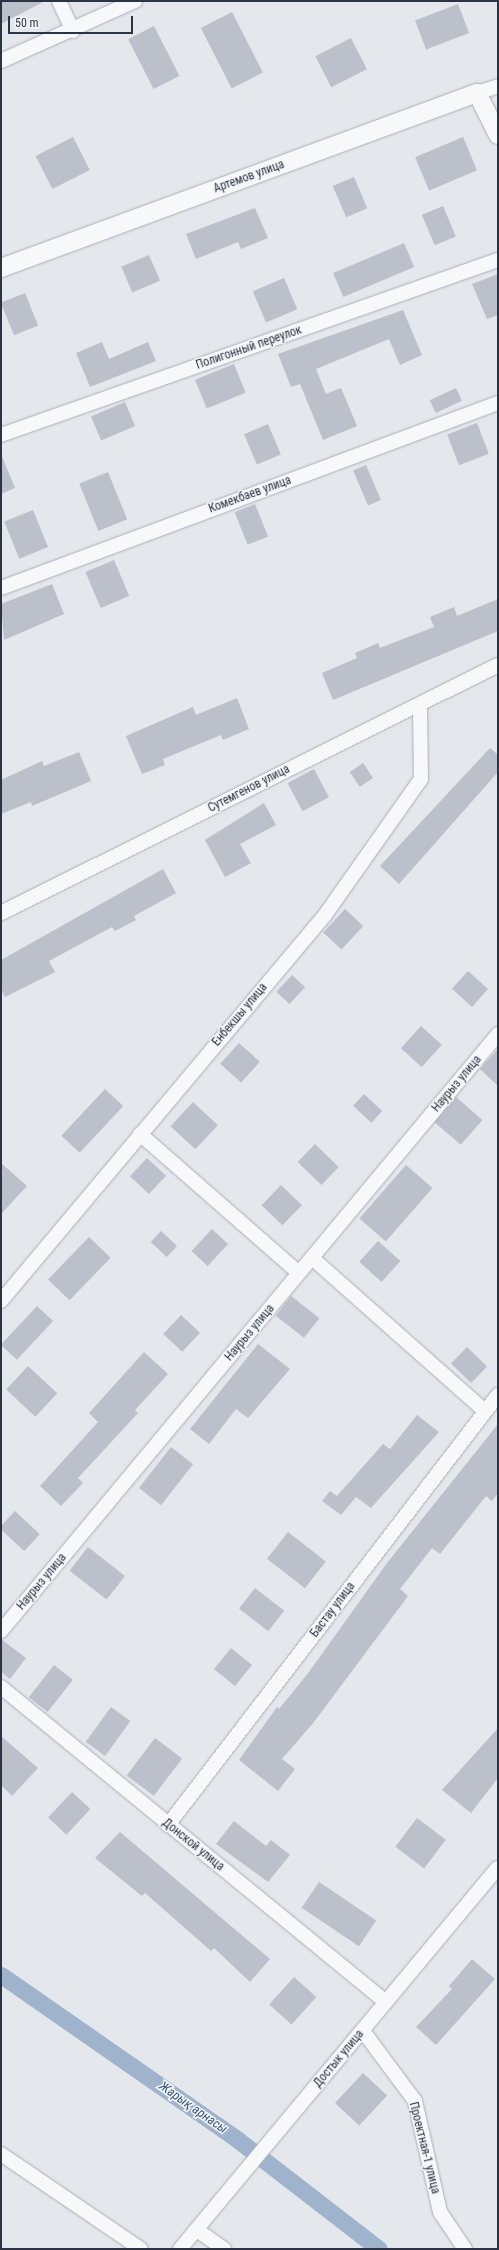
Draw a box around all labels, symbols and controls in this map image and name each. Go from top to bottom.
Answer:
scale bar [10,8,135,34]
text: 50 m [15,16,39,30]
street label: Артемов улица [212,158,286,196]
street label: Полигонный переулок [194,323,304,373]
street label: Комекбаев улица [207,473,293,517]
street label: Сутемгенов улица [206,762,292,816]
street label: Енбекшы улица [210,981,270,1049]
street label: Наурыз улица [429,1053,485,1115]
street label: Наурыз улица [222,1302,278,1364]
street label: Наурыз улица [14,1551,70,1613]
street label: Бастау улица [308,1580,358,1640]
street label: Донской улица [159,1816,227,1874]
street label: Достык улица [311,2027,367,2091]
water label: Жарық арнасы [156,2079,230,2137]
street label: Проектная-1 улица [406,2101,442,2195]

